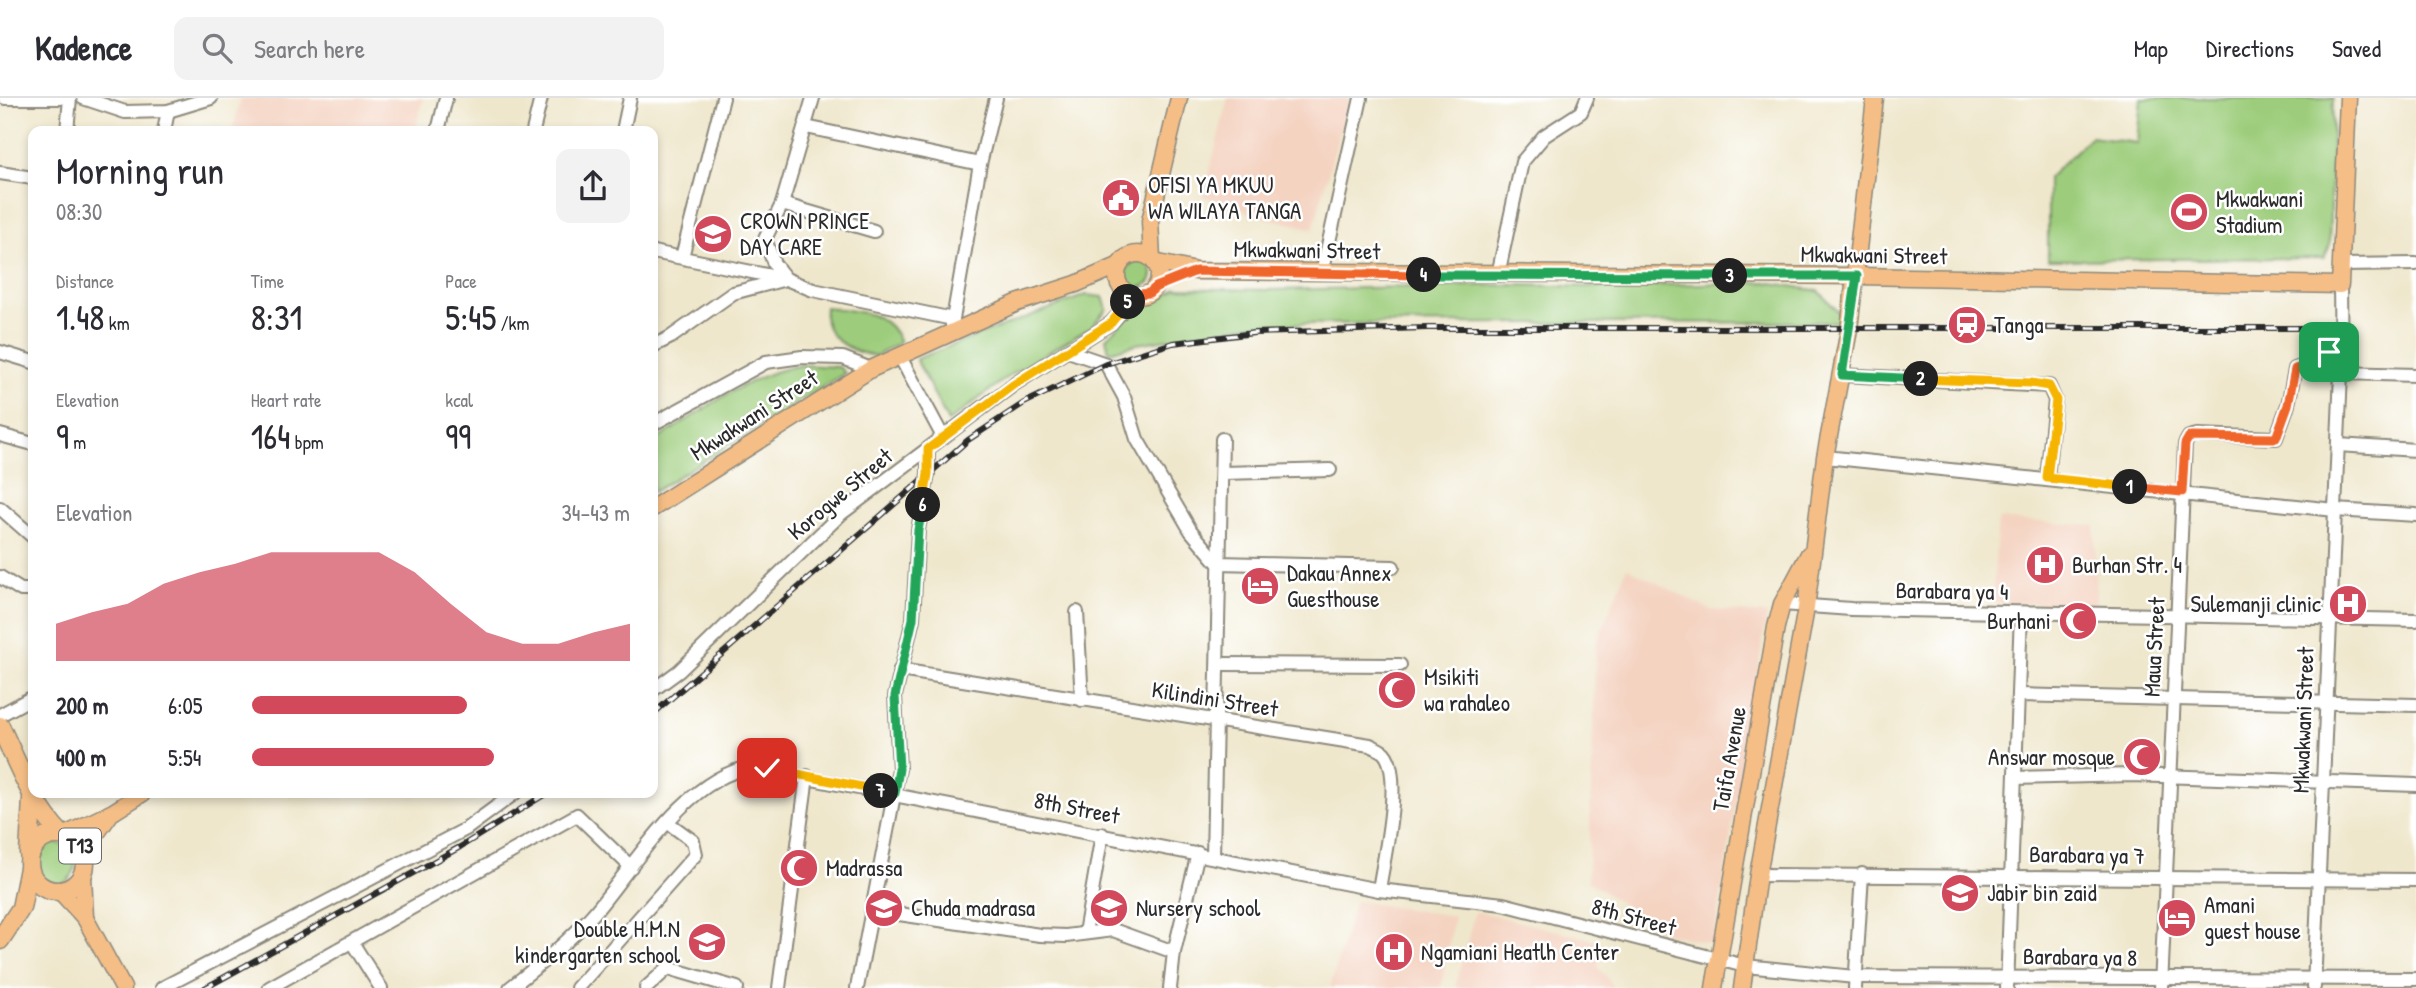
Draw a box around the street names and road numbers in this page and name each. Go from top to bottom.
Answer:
street label: Mkwakwani Street [1233,233,1382,266]
street label: Mkwakwani Street [1800,238,1949,271]
street label: Mkwakwani Street [684,361,825,467]
street label: Korogwe Street [781,440,900,547]
street label: Barabara ya 4 [1895,574,2009,607]
street label: Maua Street [2135,595,2172,698]
street label: Mkwakwani Street [2284,645,2321,794]
street label: Kilindini Street [1150,673,1281,724]
street label: Taifa Avenue [1704,704,1753,814]
street label: 8th Street [1032,784,1124,831]
road number: T13 [59,828,101,864]
street label: Barabara ya 7 [2029,838,2145,871]
street label: 8th Street [1588,890,1681,943]
street label: Barabara ya 8 [2023,940,2137,973]

